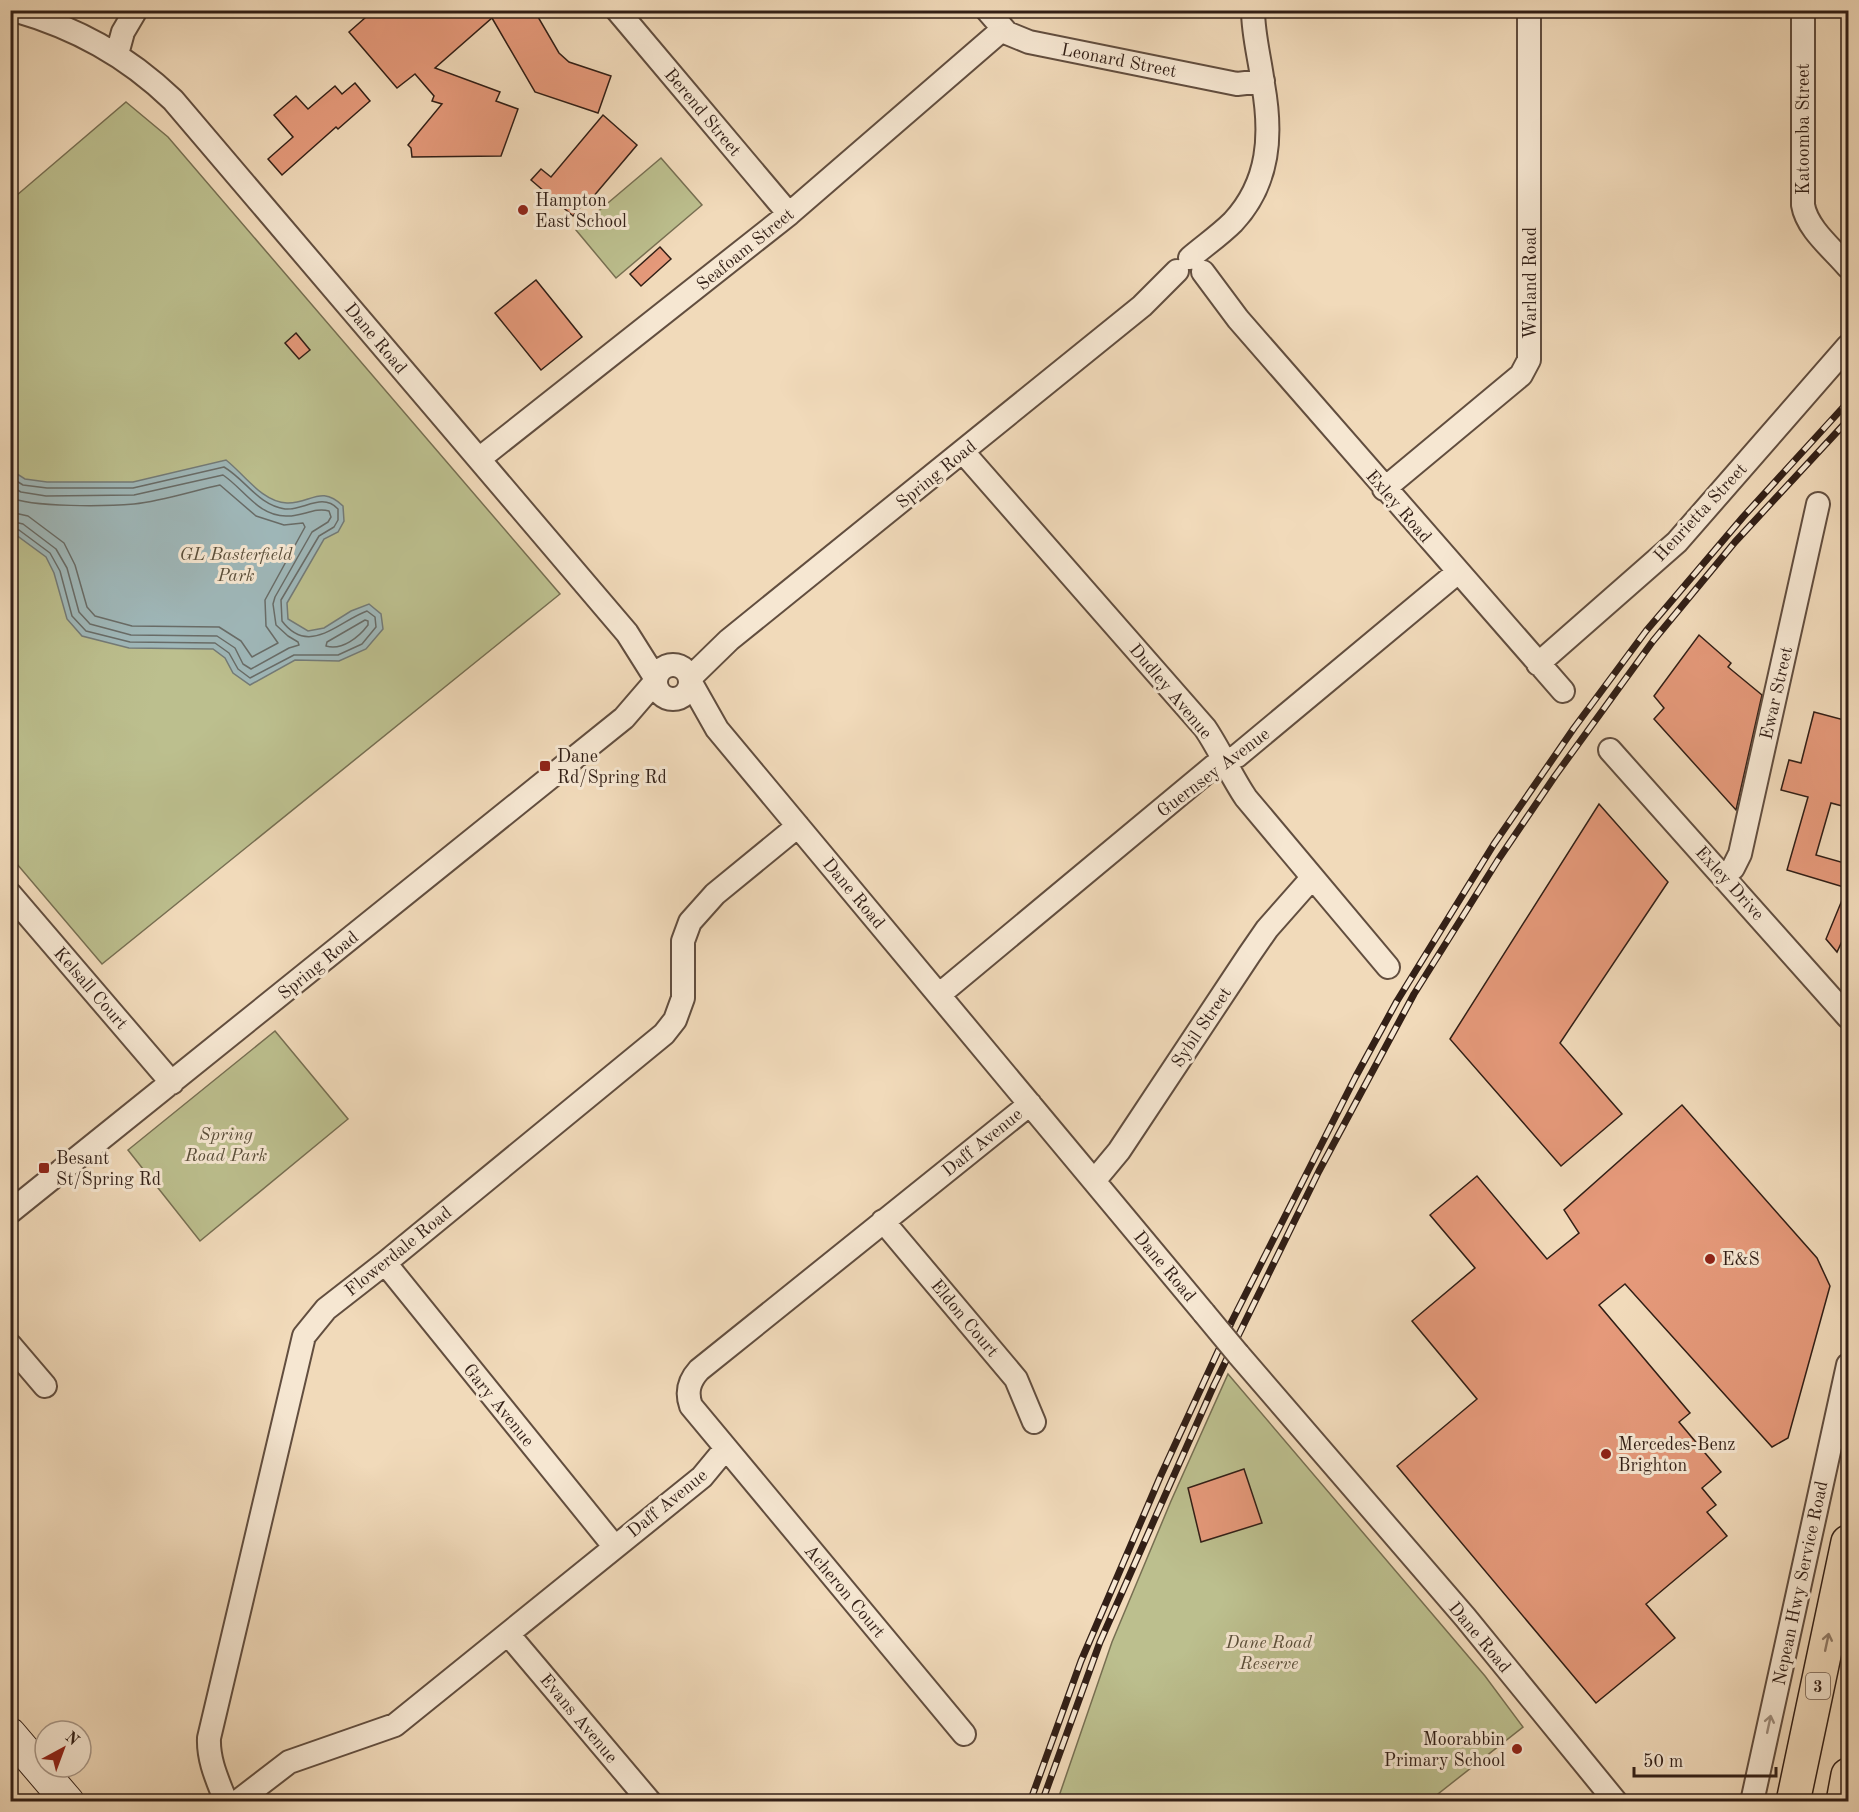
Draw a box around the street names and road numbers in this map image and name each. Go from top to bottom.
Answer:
street label: Leonard Street [1059,41,1178,81]
street label: Katoomba Street [1795,63,1813,195]
street label: Berend Street [661,65,744,160]
street label: Seafoam Street [694,205,798,294]
street label: Warland Road [1522,227,1540,339]
street label: Dane Road [341,300,410,377]
street label: Spring Road [893,437,980,512]
street label: Henrietta Street [1651,460,1751,565]
street label: Exley Road [1362,467,1434,546]
street label: Dudley Avenue [1125,641,1215,743]
street label: Ewar Street [1758,645,1796,741]
street label: Guernsey Avenue [1154,725,1273,821]
street label: Exley Drive [1692,843,1767,924]
street label: Dane Road [819,855,888,932]
street label: Spring Road [275,928,362,1003]
street label: Kelsall Court [50,944,131,1033]
street label: Sybil Street [1169,984,1235,1071]
street label: Daff Avenue [939,1105,1026,1180]
street label: Flowerdale Road [342,1204,455,1300]
street label: Dane Road [1130,1228,1199,1305]
street label: Eldon Court [927,1277,1002,1361]
street label: Gary Avenue [459,1361,537,1451]
street label: Daff Avenue [624,1466,711,1541]
street label: Nepean Hwy Service Road [1770,1479,1831,1687]
street label: Acheron Court [800,1542,888,1641]
street label: Dane Road [1445,1599,1514,1676]
street label: Evans Avenue [536,1671,620,1767]
road number: 3 [1806,1673,1830,1699]

